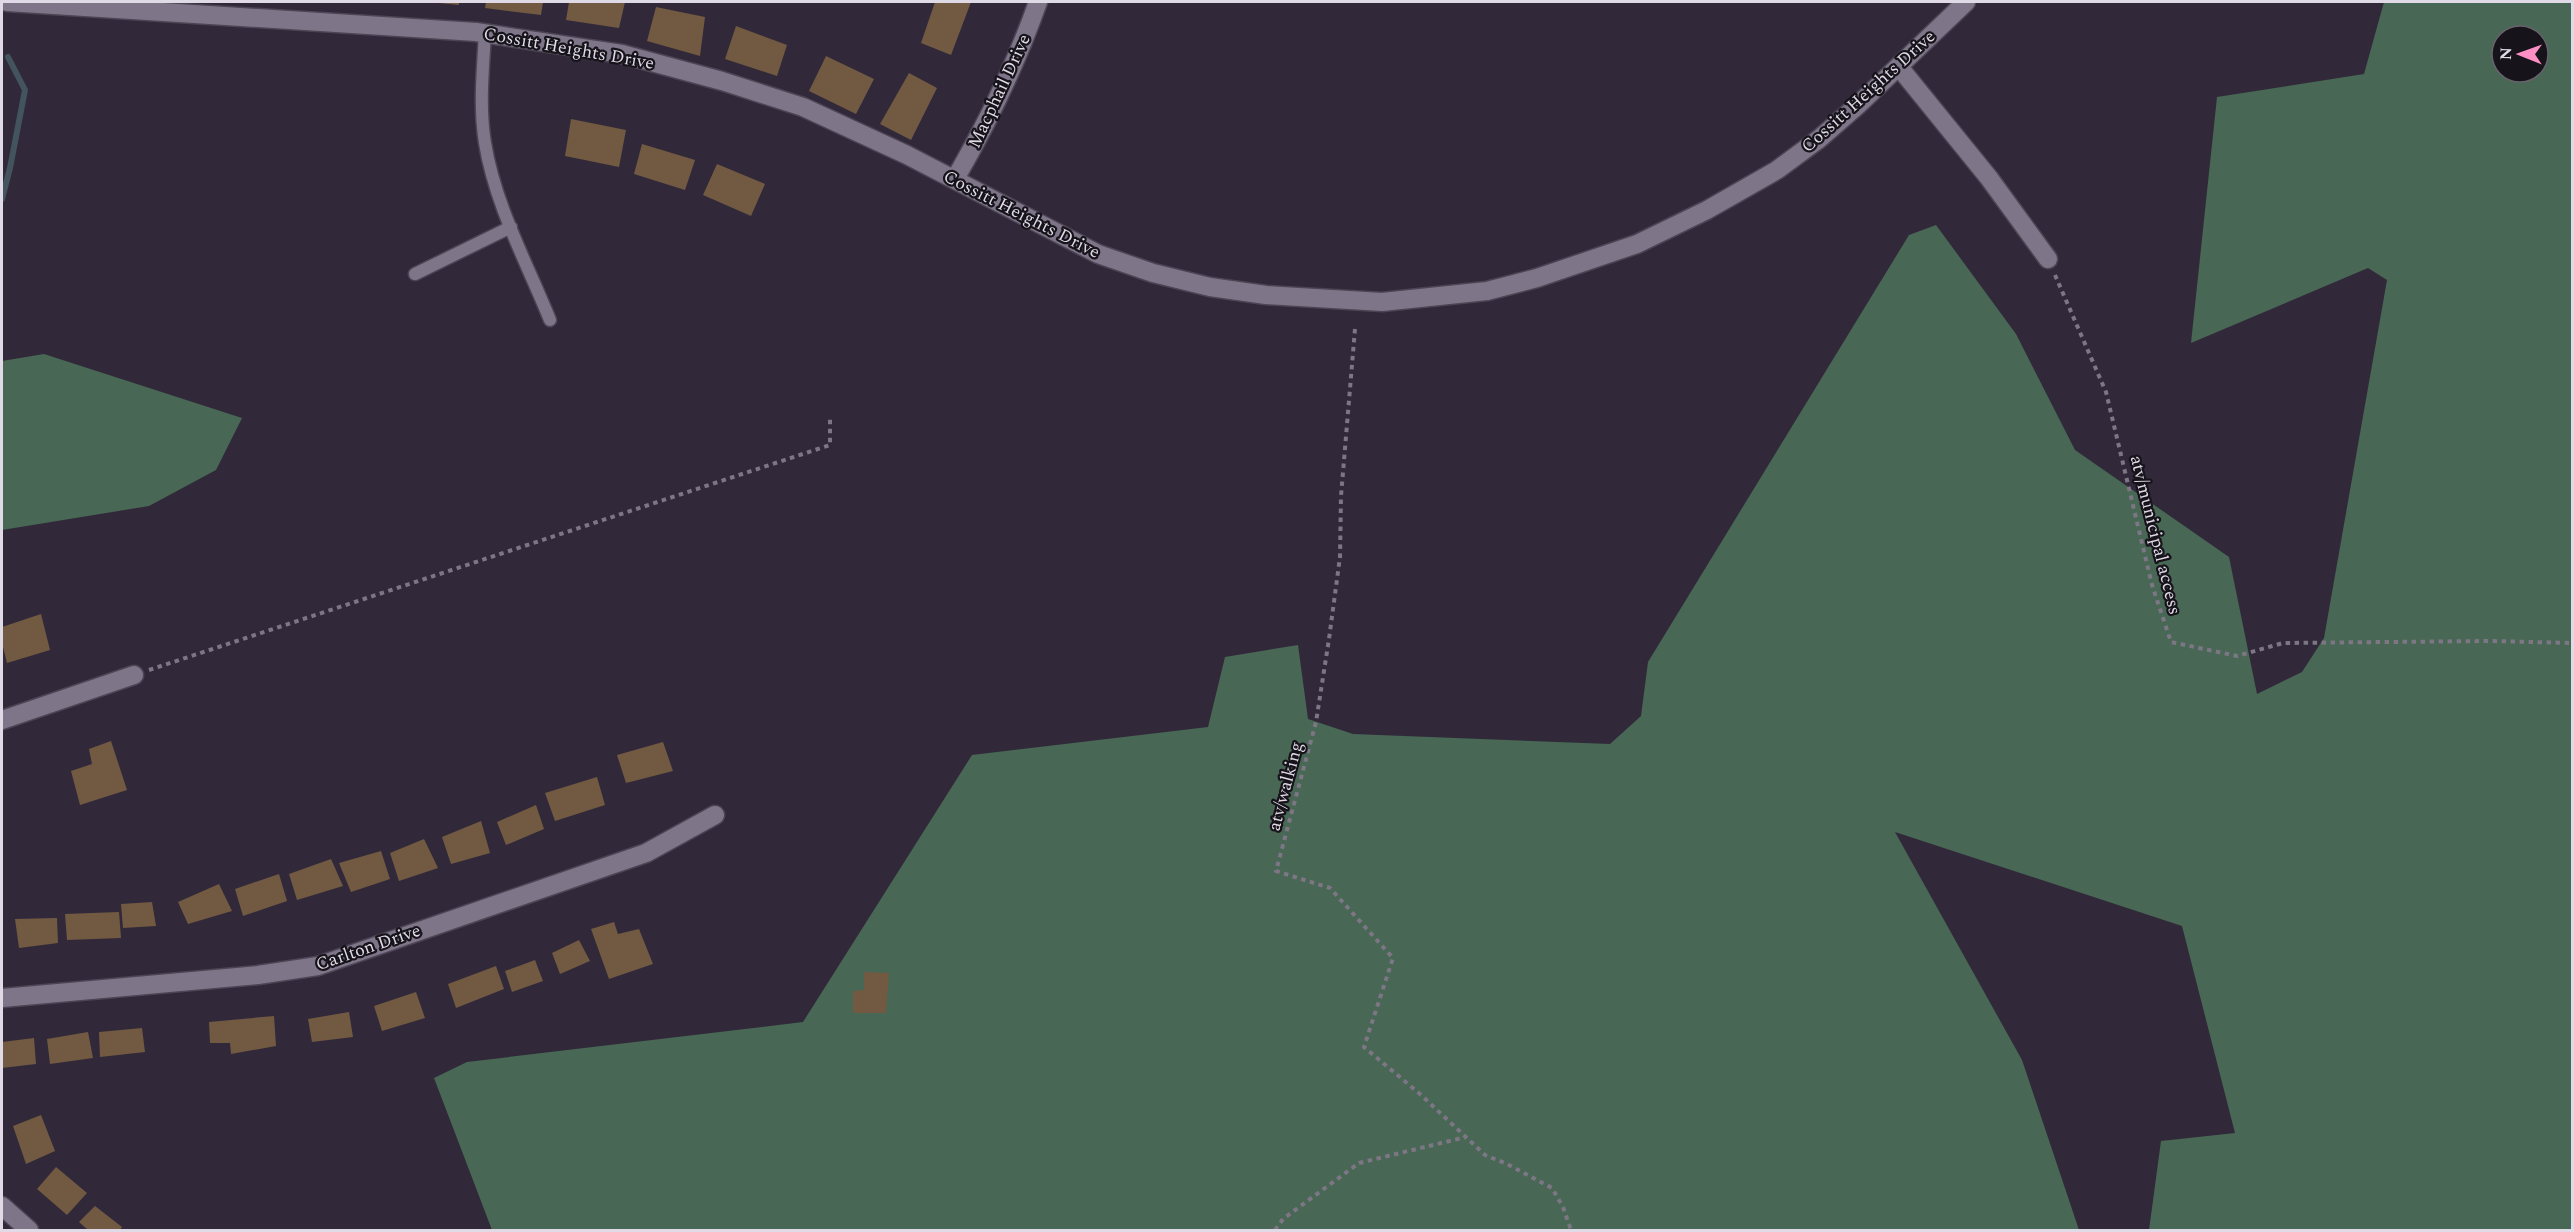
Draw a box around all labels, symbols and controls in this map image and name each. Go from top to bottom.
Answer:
street label: Cossitt Heights Drive [481,20,656,77]
street label: Cossitt Heights Drive [1795,24,1942,159]
north arrow [2490,24,2550,84]
street label: Macphail Drive [961,29,1038,153]
text: N [2494,47,2518,60]
street label: Cossitt Heights Drive [939,163,1105,266]
street label: atv/municipal access [2123,453,2188,618]
street label: atv/walking [1261,738,1310,834]
street label: Carlton Drive [312,917,424,978]

